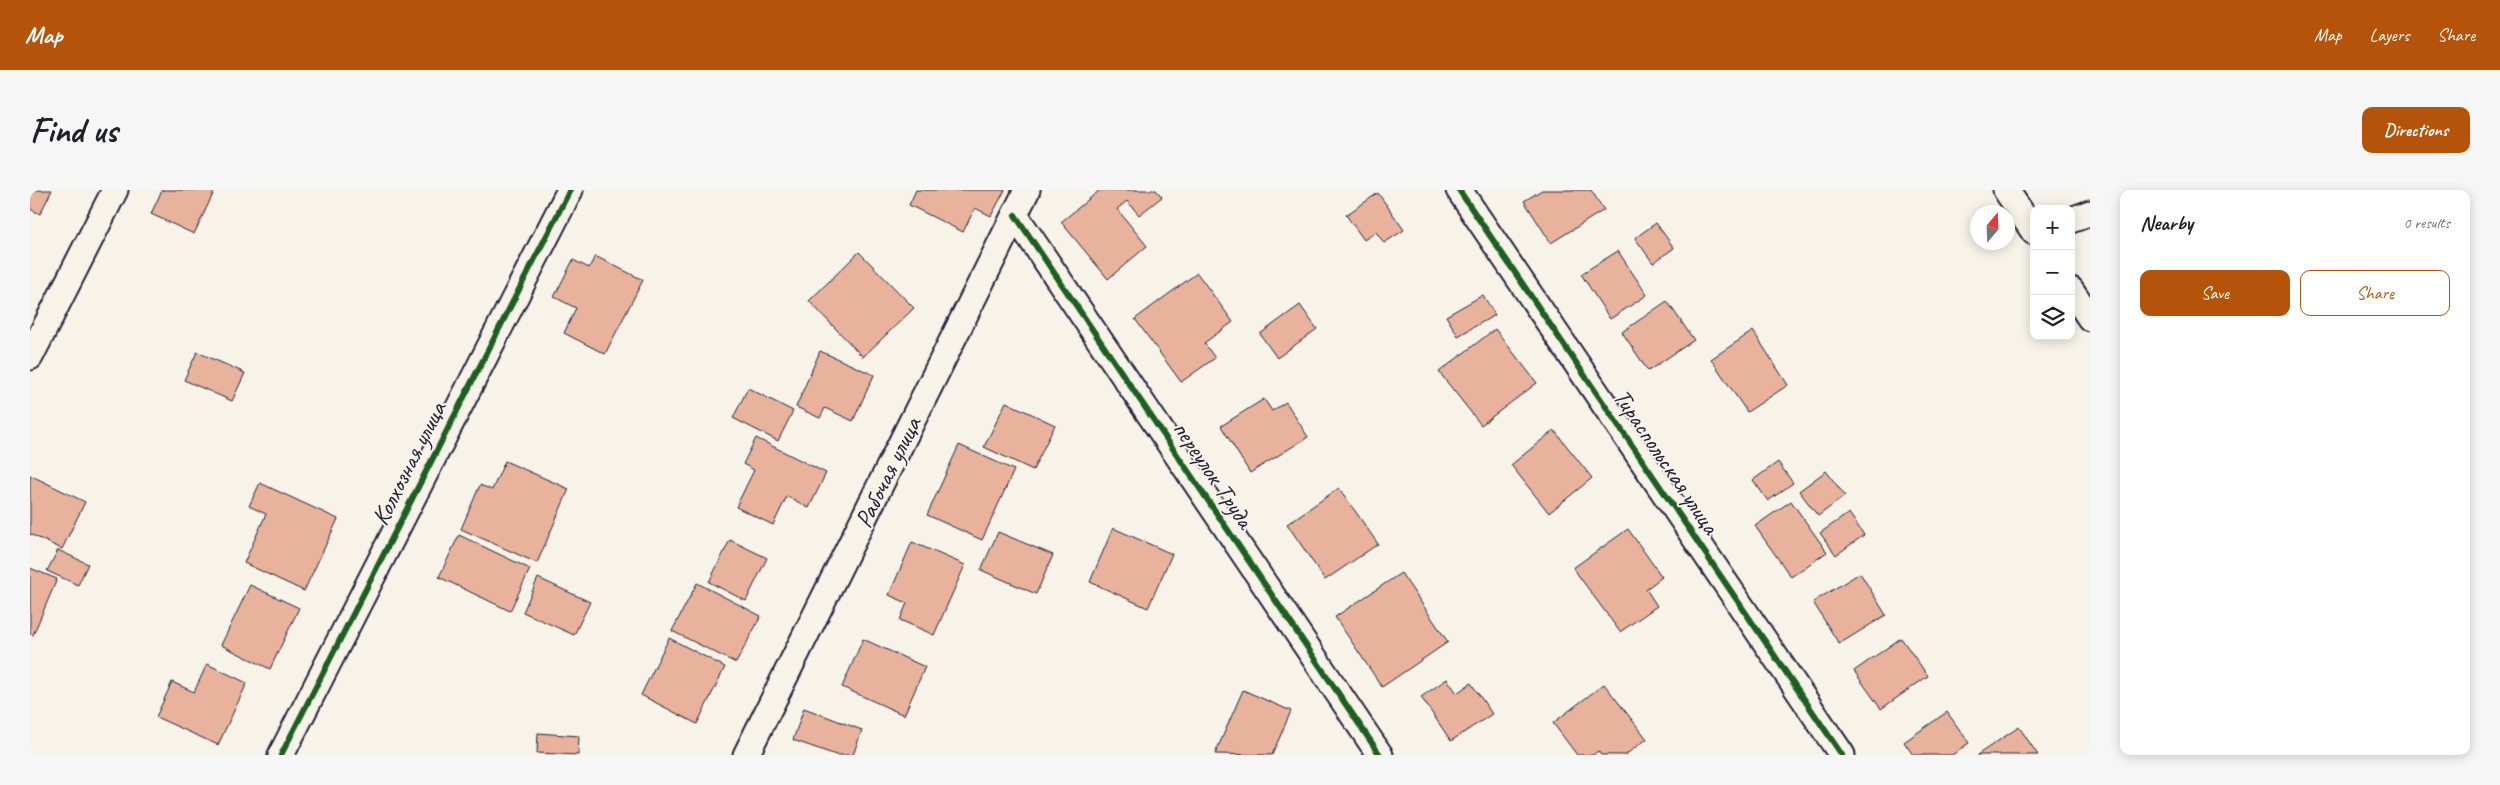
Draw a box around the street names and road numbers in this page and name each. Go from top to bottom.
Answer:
street label: Тираспольская улица [1606,383,1728,542]
street label: Колхозная улица [364,395,455,531]
street label: Рабочая улица [847,410,929,533]
street label: переулок Труда [1165,415,1262,537]

